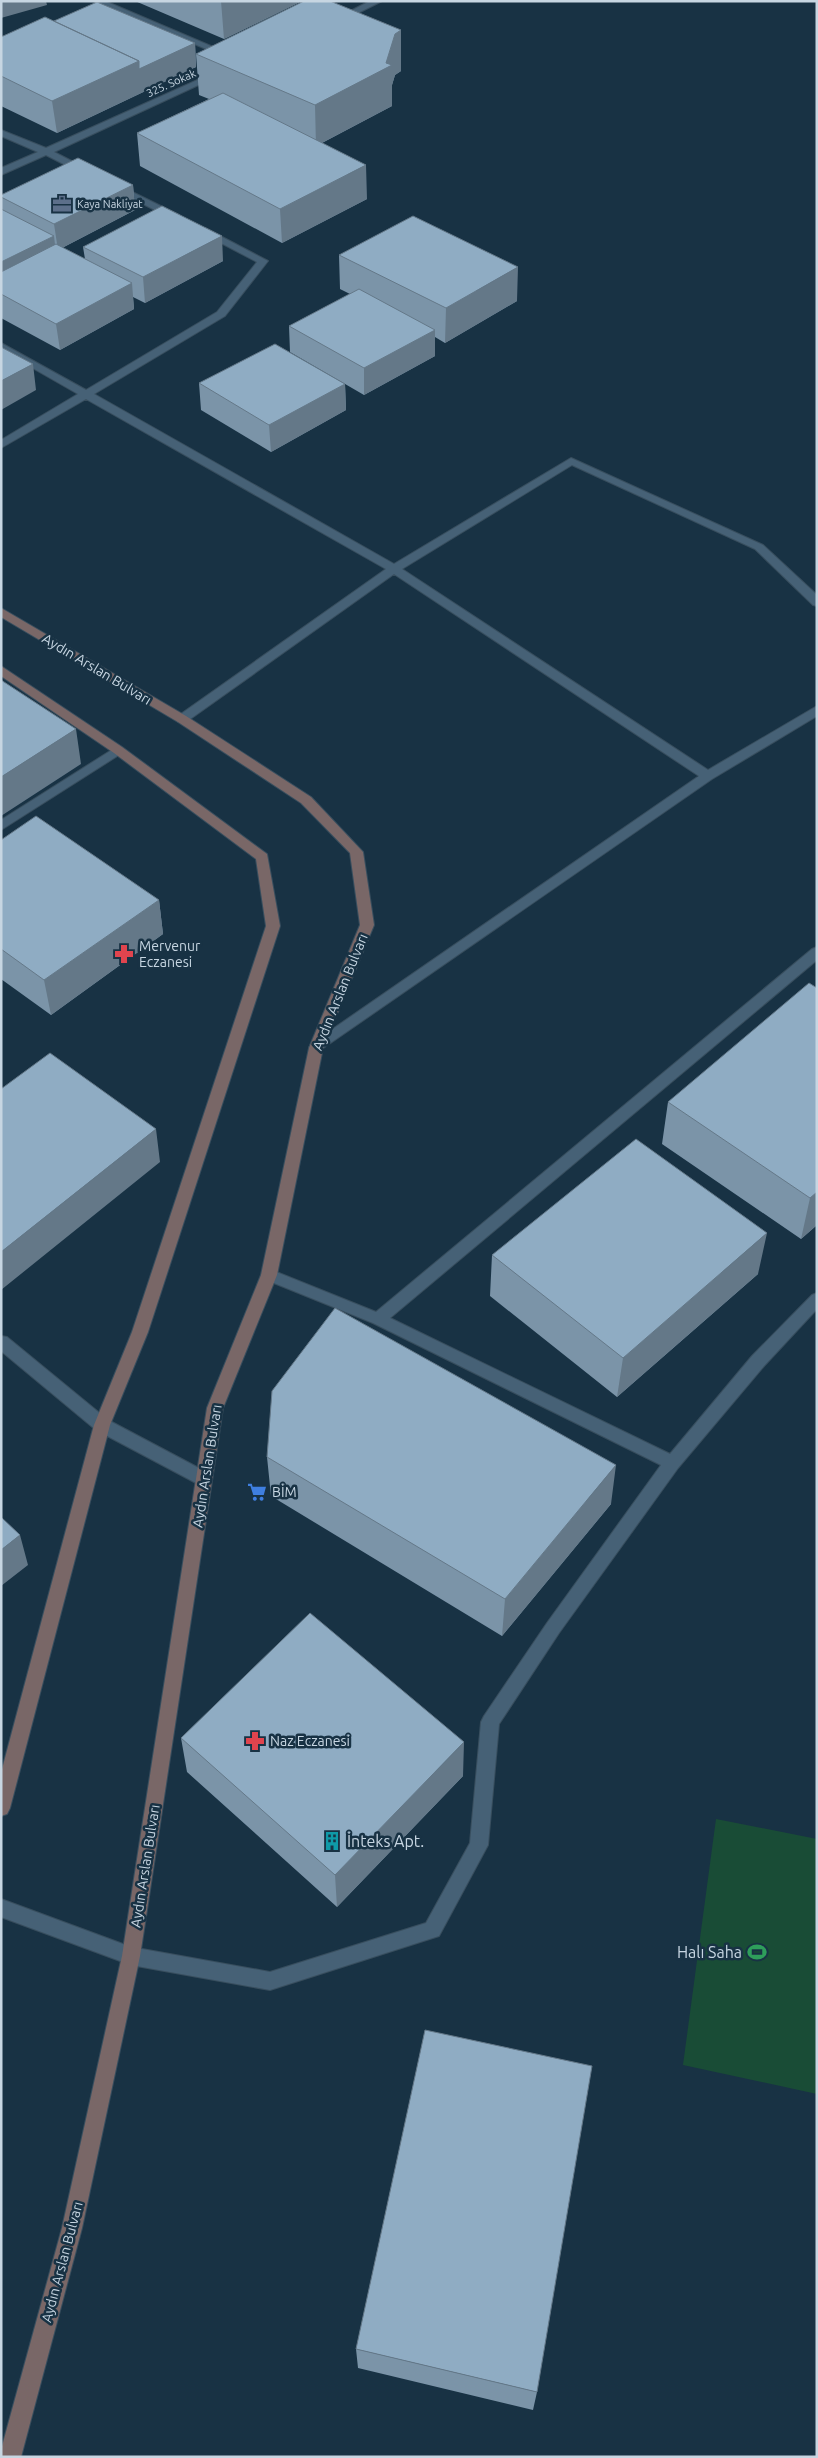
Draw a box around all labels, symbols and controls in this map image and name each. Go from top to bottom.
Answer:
street label: 325. Sokak [144,67,198,99]
office icon: Kaya Nakliyat [51,193,73,215]
place label: Kaya Nakliyat [77,198,143,210]
street label: Aydın Arslan Bulvarı [40,630,154,708]
street label: Aydın Arslan Bulvarı [309,931,371,1053]
place label: Mervenur Eczanesi [139,938,201,970]
pharmacy icon: Mervenur Eczanesi [113,943,135,965]
street label: Aydın Arslan Bulvarı [189,1403,225,1529]
supermarket icon: BİM [246,1481,268,1503]
place label: BİM [272,1484,297,1500]
pharmacy icon: Naz Eczanesi [244,1730,266,1752]
place label: Naz Eczanesi [270,1733,350,1749]
street label: Aydın Arslan Bulvarı [127,1803,163,1929]
building icon: İnteks Apt. [321,1830,343,1852]
place label: İnteks Apt. [347,1832,424,1850]
sports icon: Halı Saha [746,1941,768,1963]
place label: Halı Saha [677,1943,742,1961]
street label: Aydın Arslan Bulvarı [38,2200,86,2324]

